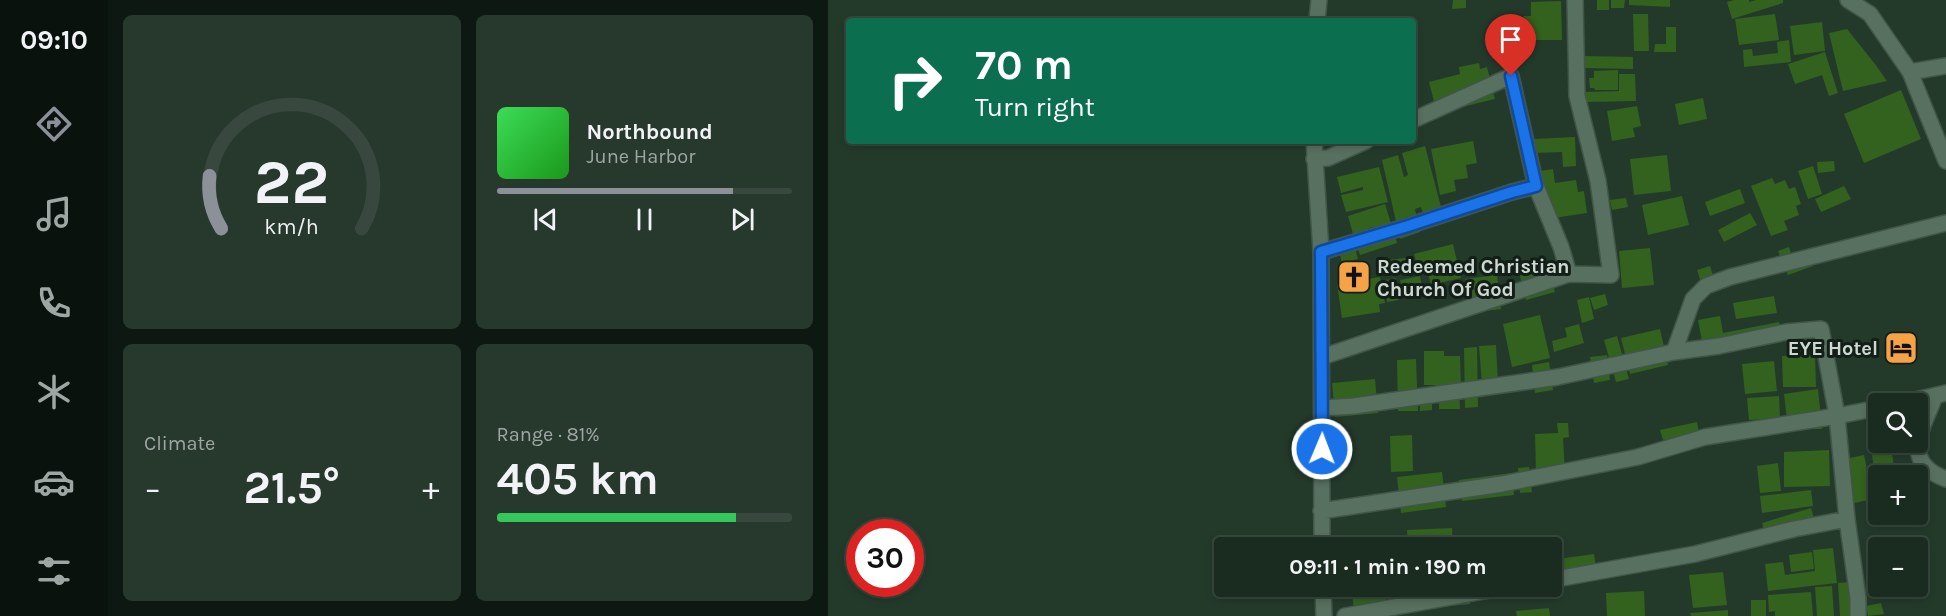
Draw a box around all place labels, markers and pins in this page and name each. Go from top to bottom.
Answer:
pin [1485,14,1536,76]
place label: Redeemed Christian Church Of God [1377,255,1570,301]
church icon: Redeemed Christian Church Of God [1336,259,1372,295]
hotel icon: EYE Hotel [1883,330,1919,366]
place label: EYE Hotel [1788,337,1878,360]

